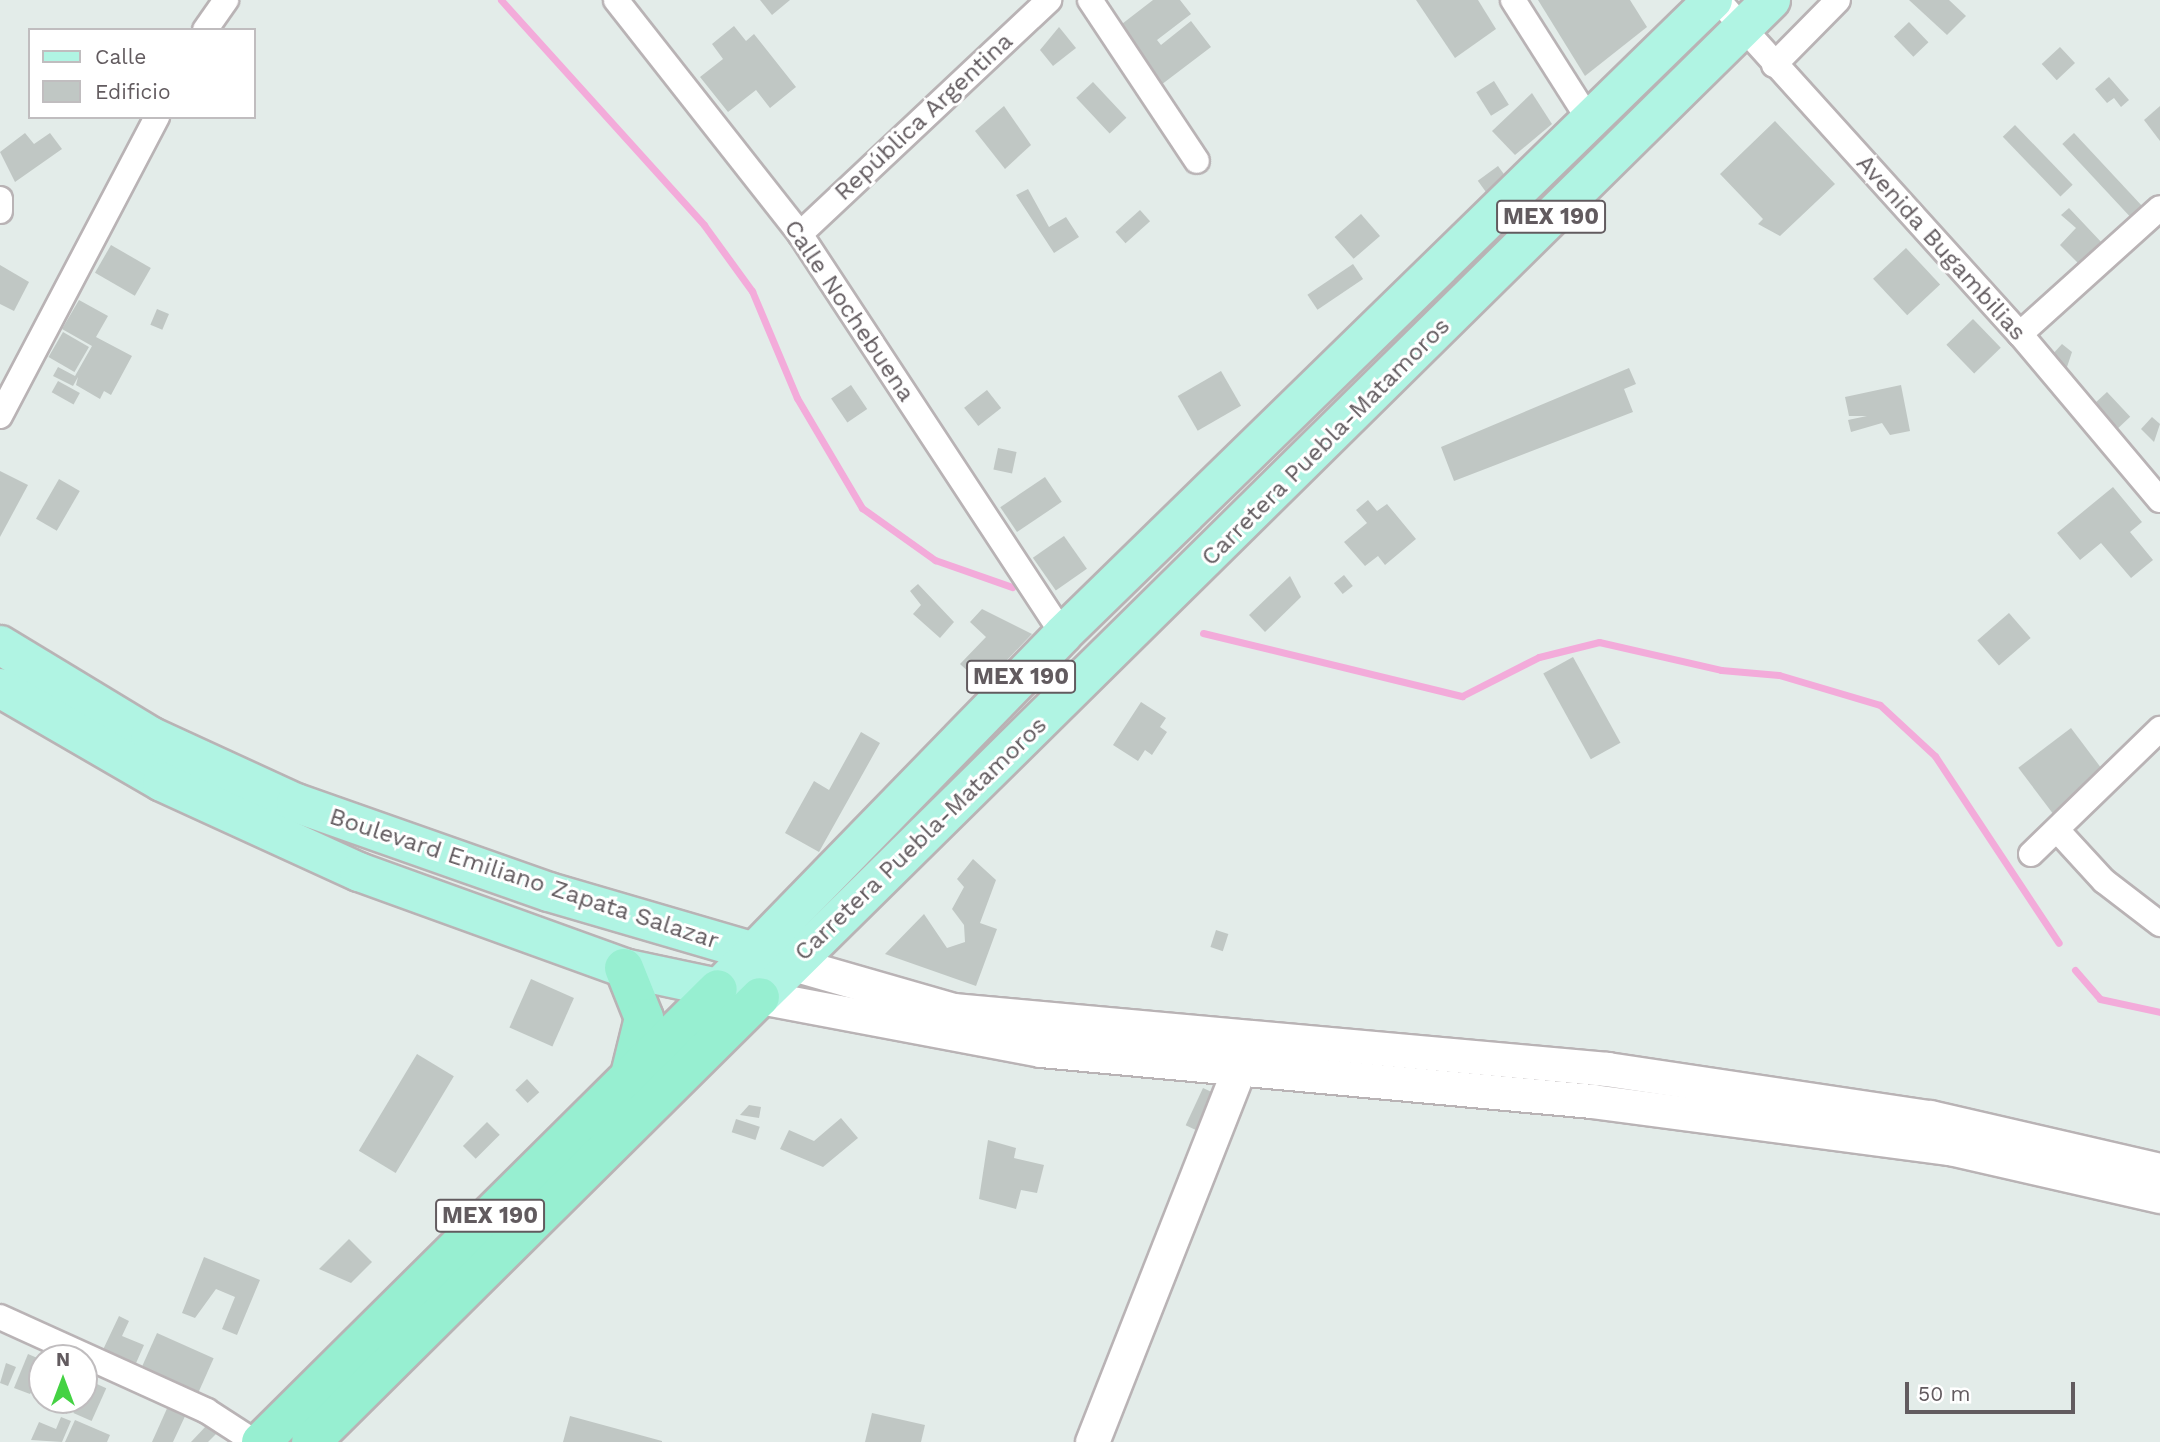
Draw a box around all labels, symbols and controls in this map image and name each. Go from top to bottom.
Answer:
street label: República Argentina [828,27,1020,207]
legend [28,28,256,119]
text: Calle [95,44,146,69]
text: Edificio [95,79,171,104]
street label: Avenida Bugambilias [1850,149,2032,347]
road number: MEX 190 [1495,198,1607,236]
street label: Calle Nochebuena [778,215,920,407]
street label: Carretera Puebla-Matamoros [1196,312,1456,572]
road number: MEX 190 [965,657,1077,696]
street label: Carretera Puebla-Matamoros [789,711,1053,967]
street label: Boulevard Emiliano Zapata Salazar [326,802,722,956]
road number: MEX 190 [434,1196,546,1236]
north arrow [28,1344,98,1414]
text: N [56,1348,70,1371]
scale bar [1908,1368,2078,1412]
text: 50 m [1918,1381,1970,1406]

